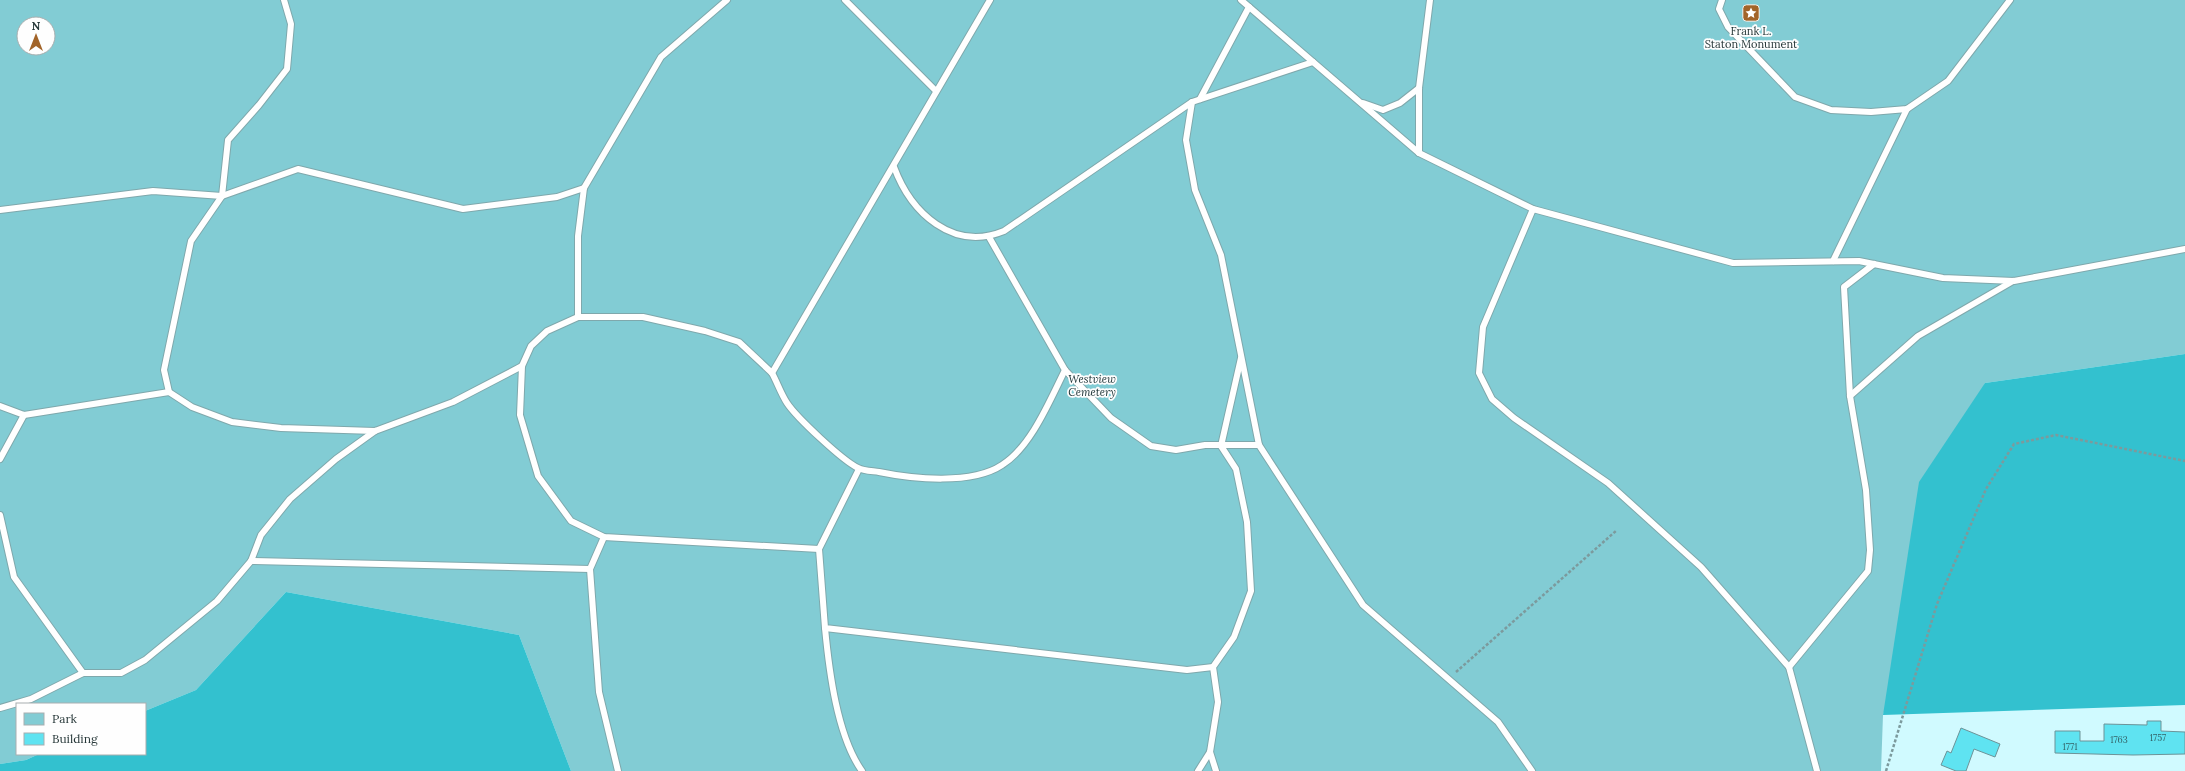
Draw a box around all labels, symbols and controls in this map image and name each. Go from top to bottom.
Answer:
place icon: Frank L. Staton Monument [1741,3,1761,23]
north arrow [16,16,56,56]
text: N [32,19,41,33]
place label: Frank L. Staton Monument [1705,24,1798,51]
park label: Westview Cemetery [1068,372,1116,399]
legend [16,703,146,755]
text: Park [52,711,78,726]
text: Building [52,731,98,746]
house number: 1757 [2150,732,2166,743]
house number: 1763 [2110,734,2128,745]
house number: 1771 [2063,741,2077,752]

